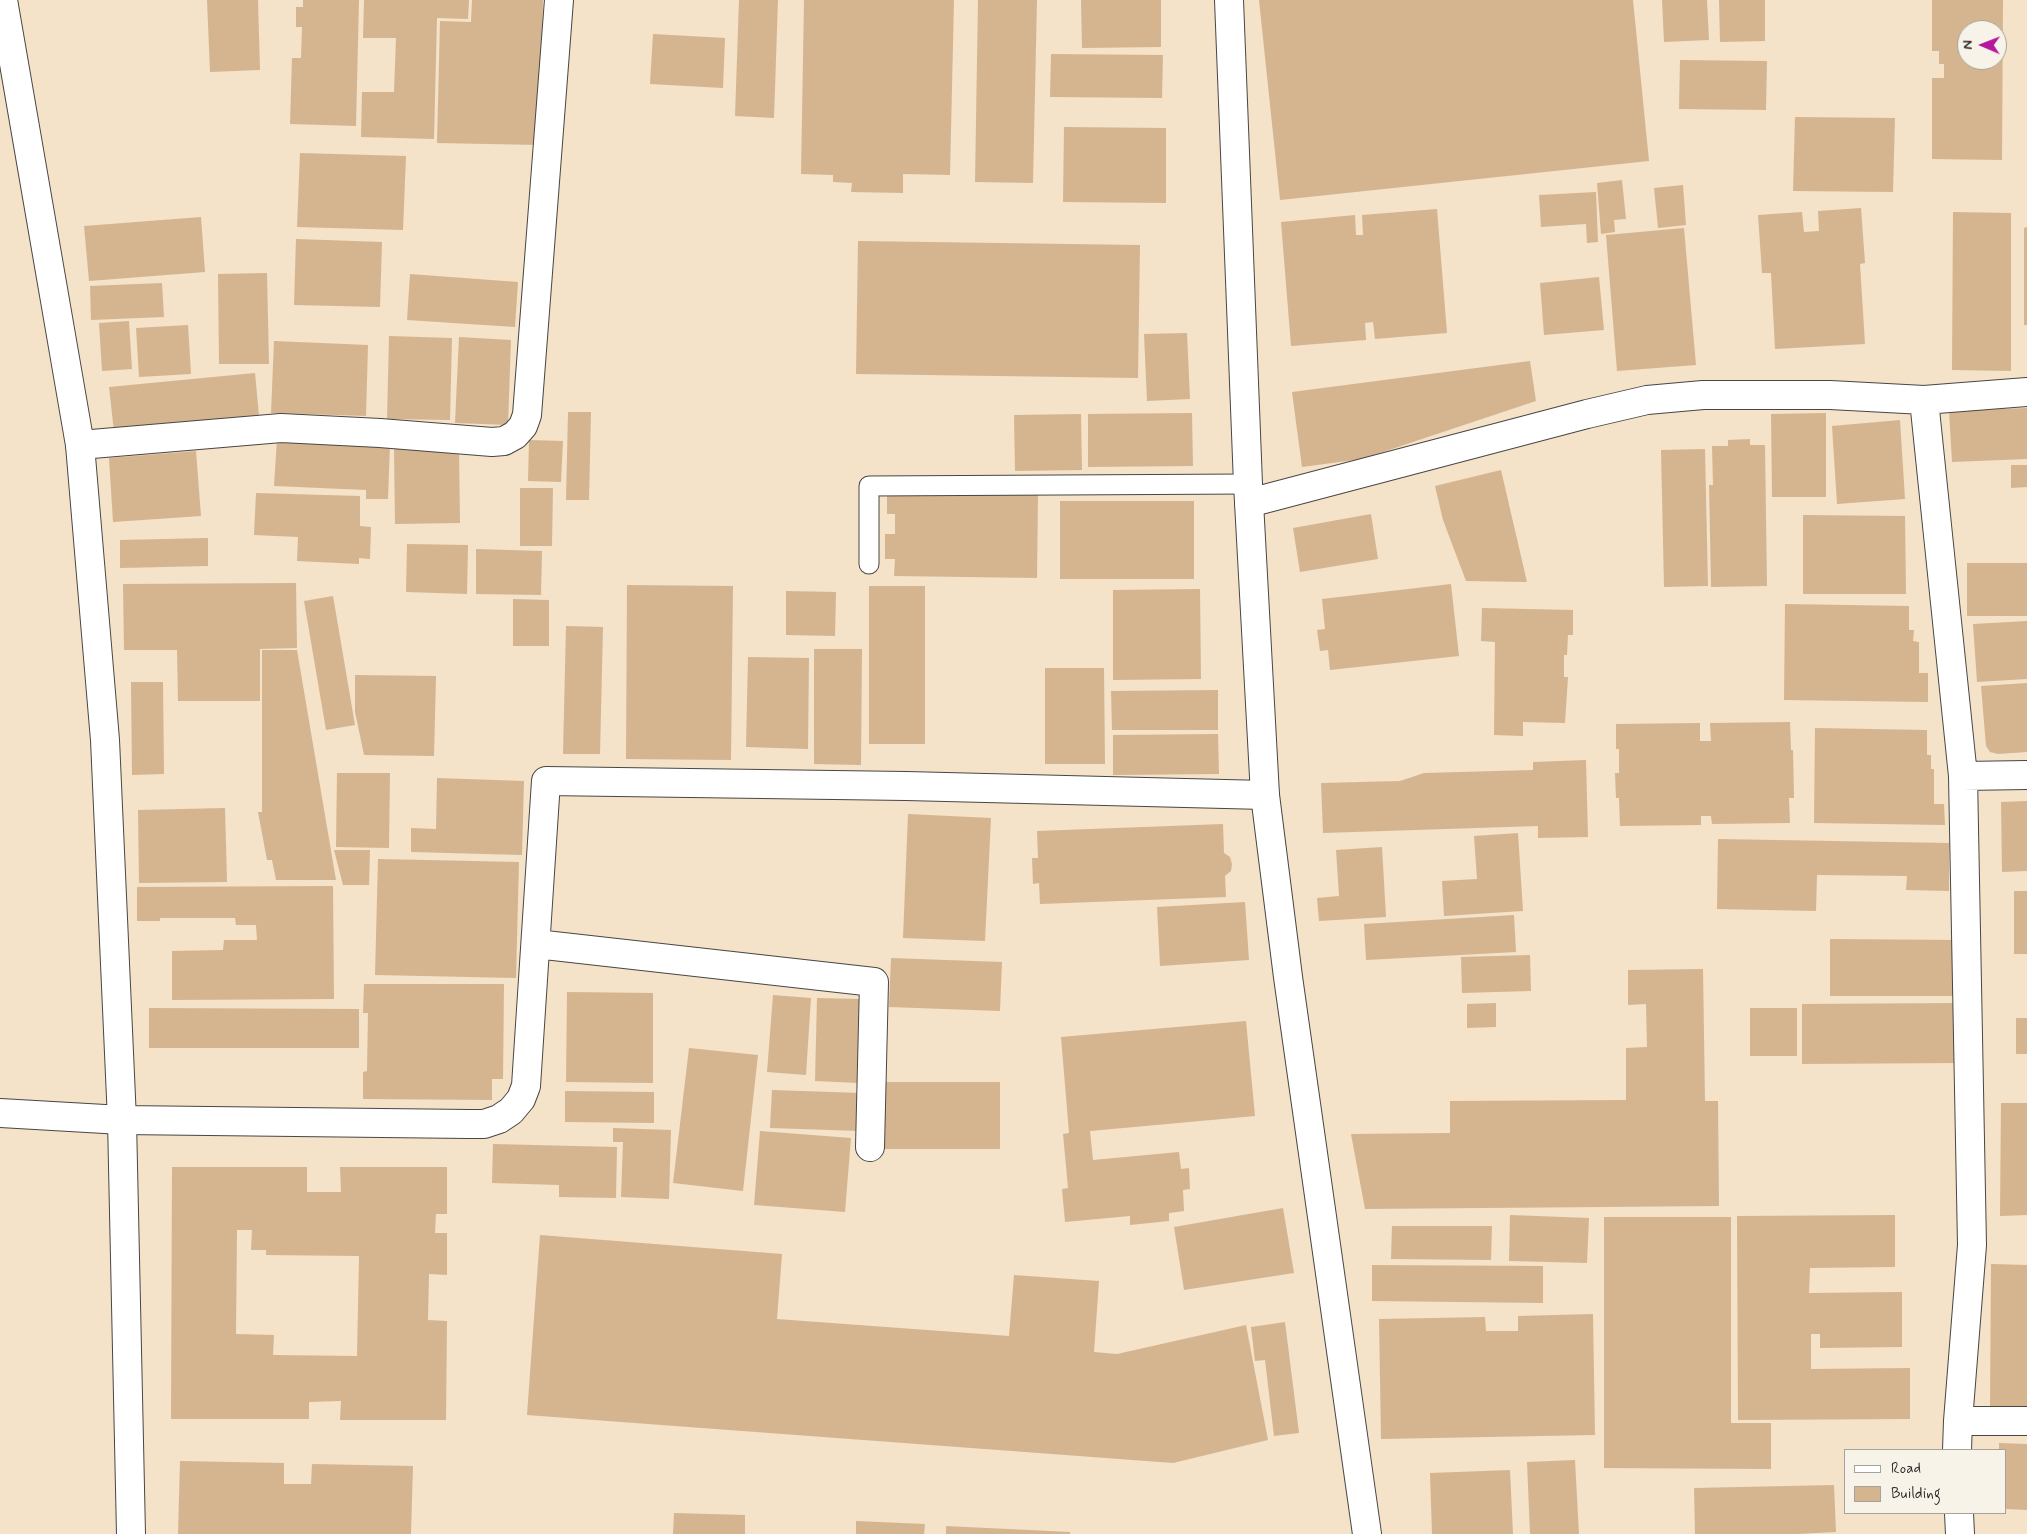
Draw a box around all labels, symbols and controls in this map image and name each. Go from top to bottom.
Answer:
north arrow [1957,20,2007,70]
text: N [1959,40,1977,50]
legend [1844,1449,2007,1514]
text: Road [1891,1459,1921,1479]
text: Building [1891,1484,1941,1504]

